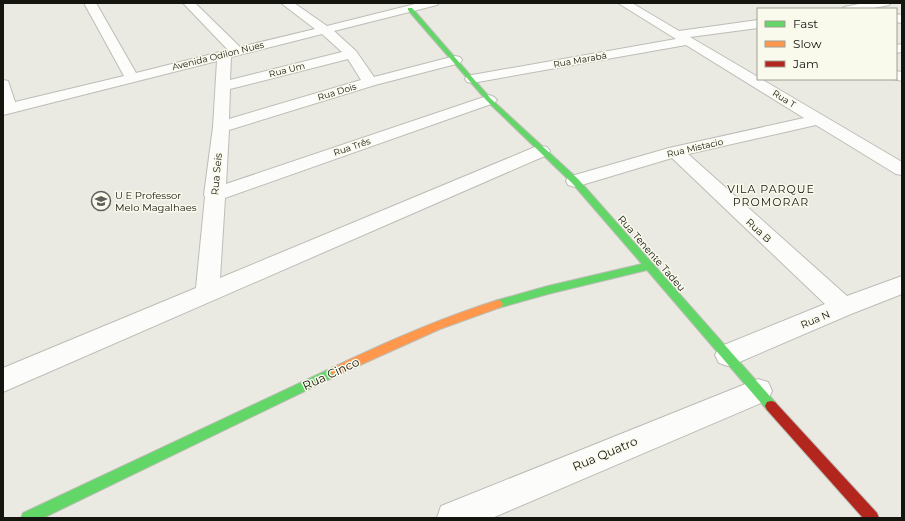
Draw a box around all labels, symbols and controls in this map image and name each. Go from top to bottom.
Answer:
legend [757,8,897,80]
text: Fast [793,16,818,31]
text: Slow [793,36,822,51]
street label: Avenida Odilon Nues [171,39,266,72]
street label: Rua Marabá [552,49,607,70]
text: Jam [792,56,819,71]
street label: Rua Um [268,60,306,79]
street label: Rua Dois [316,80,358,103]
street label: Rua T [771,87,799,110]
street label: Rua Três [332,135,372,158]
street label: Rua Mistacio [666,136,724,159]
street label: Rua Seis [208,152,225,196]
district label: VILA PARQUE PROMORAR [727,182,815,209]
place label: U E Professor Melo Magalhaes [115,189,197,214]
school or university icon: U E Professor Melo Magalhaes [90,190,112,212]
street label: Rua Tenente Tadeu [615,213,688,294]
street label: Rua B [743,215,774,245]
street label: Rua N [799,307,832,331]
street label: Rua Cinco [300,354,362,393]
street label: Rua Quatro [570,433,640,474]

